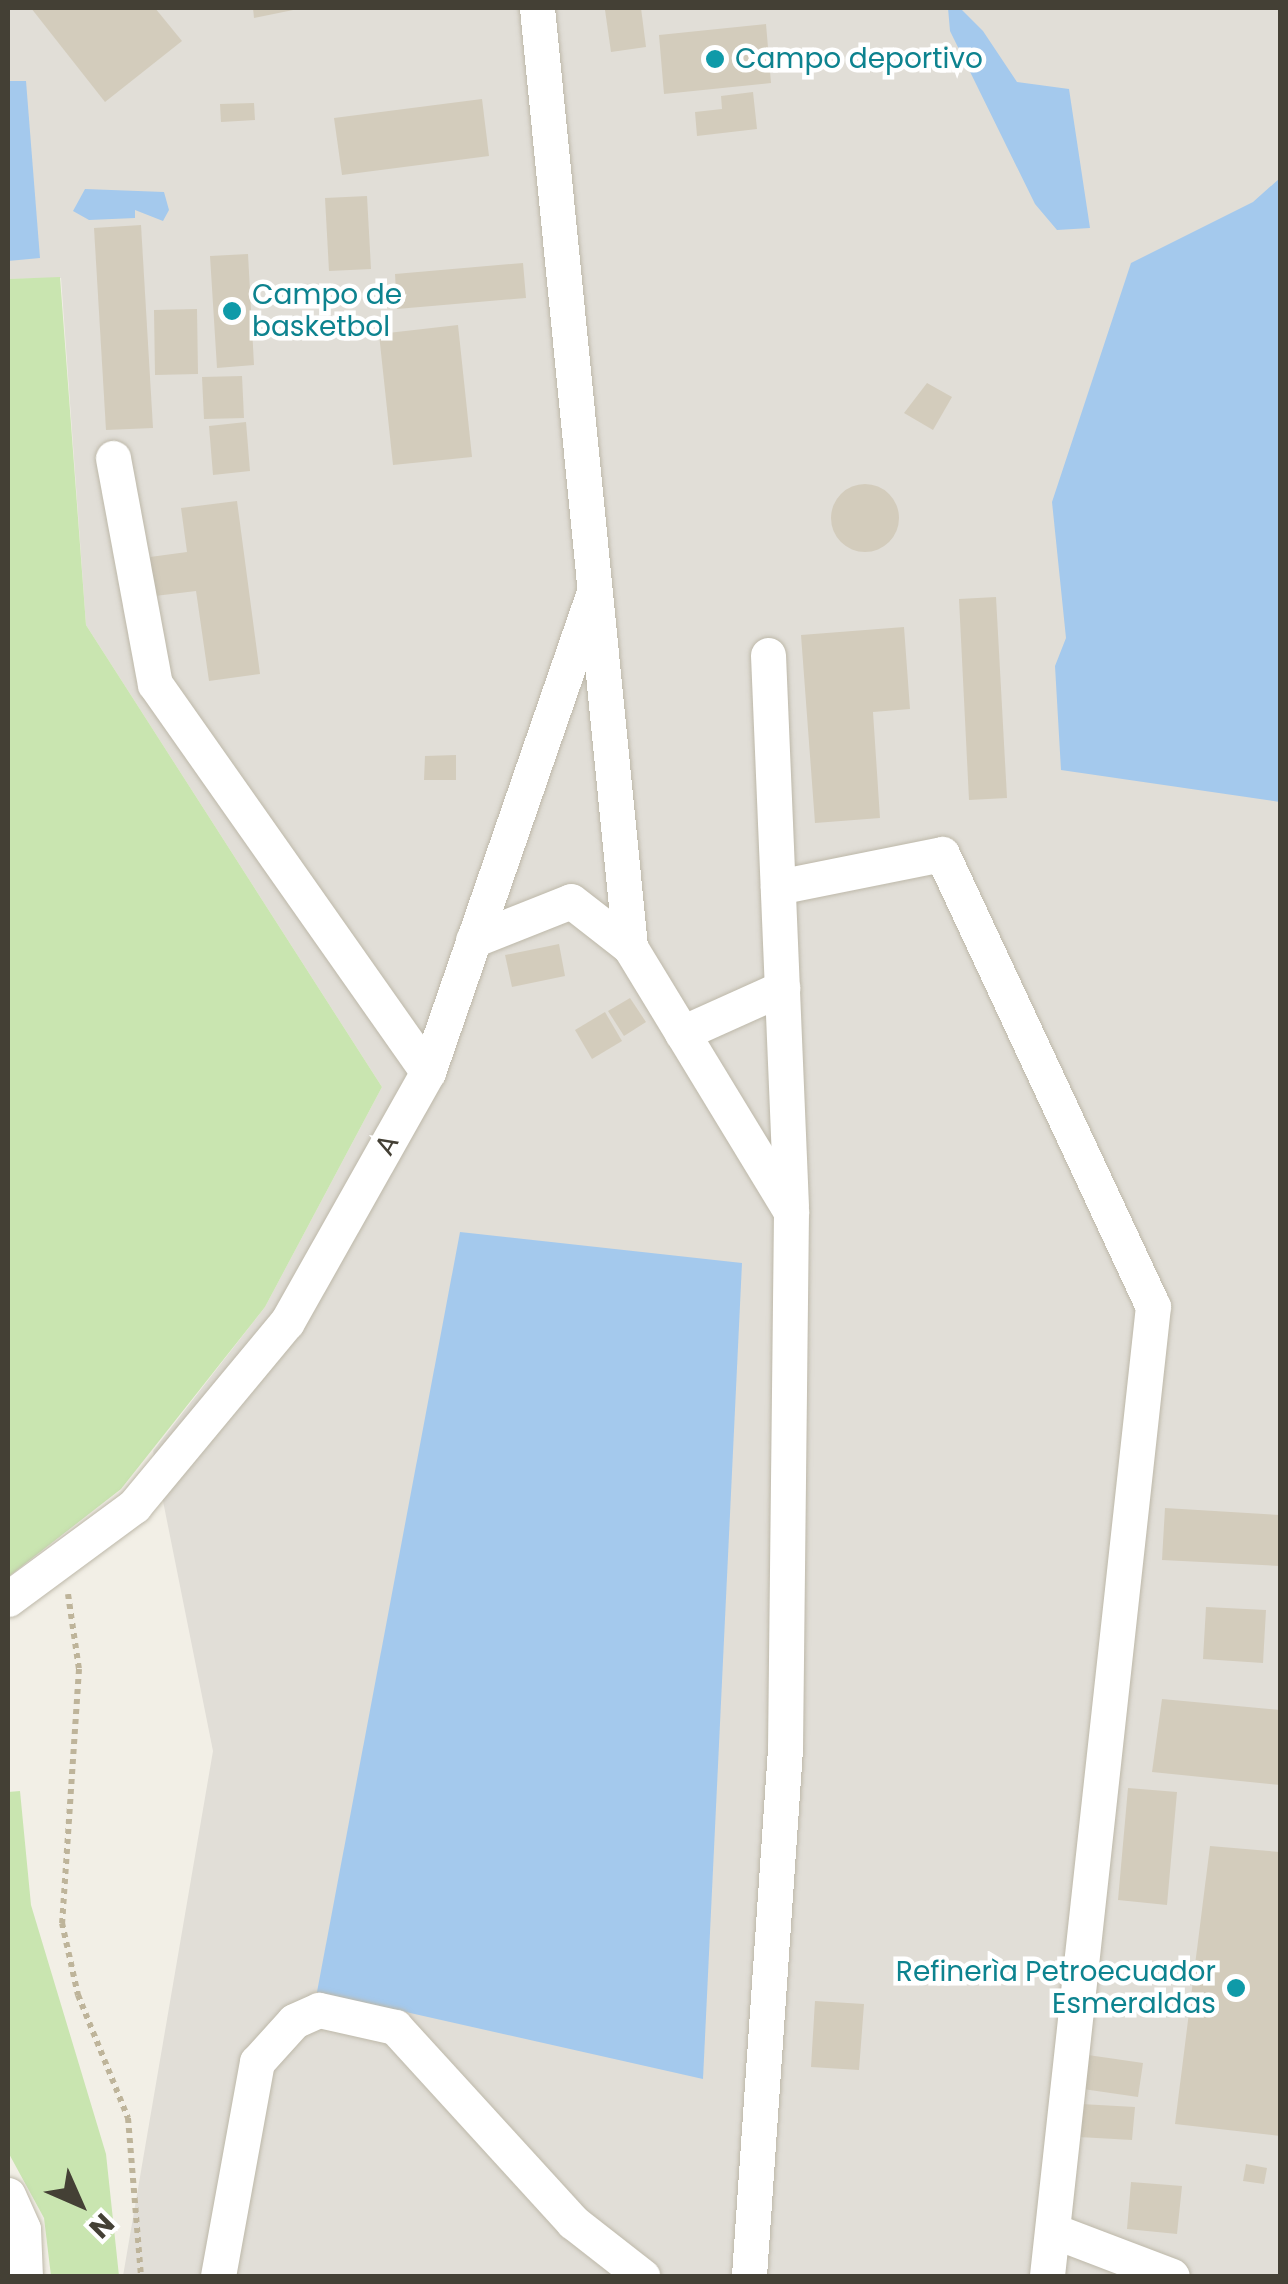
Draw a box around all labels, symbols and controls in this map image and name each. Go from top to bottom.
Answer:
place label: Campo deportivo [735,42,983,76]
marker: Campo deportivo [704,48,726,70]
place label: Campo de basketbol [252,278,402,344]
marker: Campo de basketbol [221,300,243,322]
street label: A [368,1129,406,1161]
place label: Refinerìa Petroecuador Esmeraldas [896,1955,1216,2021]
marker: Refinerìa Petroecuador Esmeraldas [1225,1977,1247,1999]
north arrow [30,2154,130,2254]
text: N [80,2204,123,2247]

